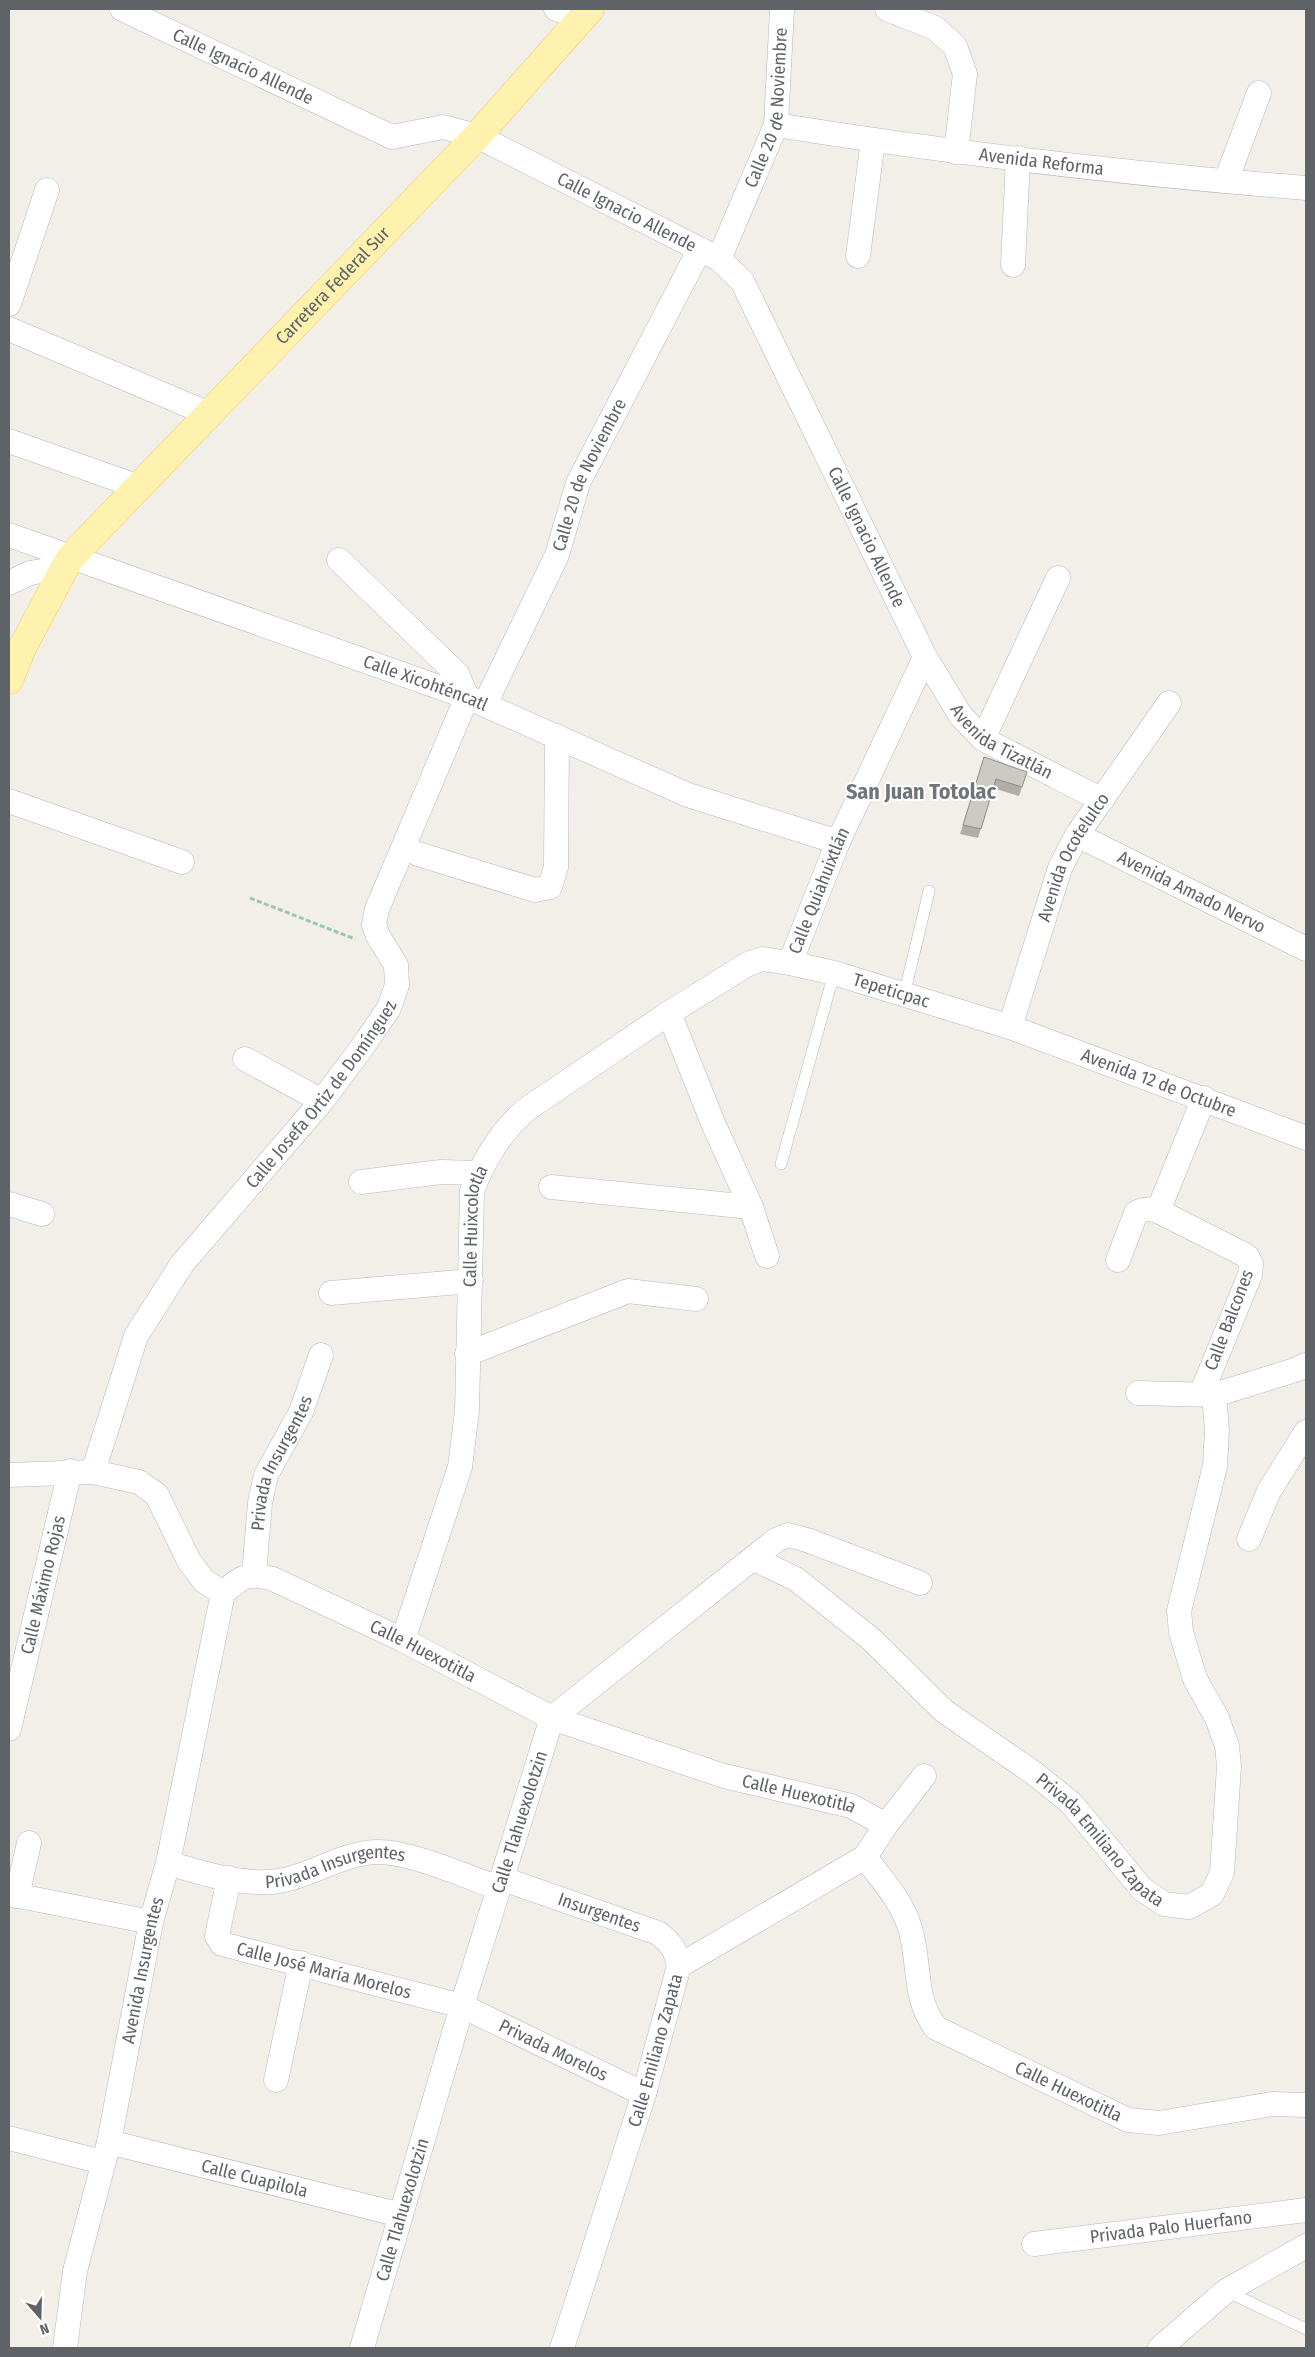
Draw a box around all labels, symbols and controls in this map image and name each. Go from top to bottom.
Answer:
street label: Calle Ignacio Allende [169,24,317,109]
street label: Calle 20 de Noviembre [740,27,792,191]
street label: Avenida Reforma [978,143,1105,180]
street label: Calle Ignacio Allende [553,168,700,257]
street label: Carretera Federal Sur [271,222,395,349]
street label: Calle 20 de Noviembre [548,395,631,554]
street label: Calle Ignacio Allende [823,463,910,611]
street label: Calle Xicohténcatl [360,650,491,716]
street label: Avenida Tizatlán [945,700,1056,784]
district label: San Juan Totolac [846,778,996,805]
street label: Avenida Ocotelulco [1033,789,1114,924]
street label: Calle Quiahuixtlán [784,824,854,957]
street label: Avenida Amado Nervo [1114,846,1269,938]
street label: Tepeticpac [850,969,933,1013]
street label: Calle Josefa Ortiz de Domínguez [241,998,402,1193]
street label: Avenida 12 de Octubre [1078,1044,1239,1122]
street label: Calle Huixcolotla [459,1161,493,1287]
street label: Calle Balcones [1200,1266,1258,1374]
street label: Privada Insurgentes [247,1392,317,1532]
street label: Calle Máximo Rojas [16,1513,70,1656]
street label: Calle Huexotitla [366,1615,480,1687]
street label: Calle Tlahuexolotzin [487,1748,552,1896]
street label: Privada Emiliano Zapata [1032,1768,1168,1912]
street label: Calle Huexotitla [740,1770,860,1818]
street label: Privada Insurgentes [264,1841,408,1893]
street label: Insurgentes [555,1888,644,1937]
street label: Avenida Insurgentes [117,1894,169,2046]
street label: Calle José María Morelos [234,1937,414,2004]
street label: Calle Emiliano Zapata [623,1971,687,2130]
street label: Privada Morelos [495,2015,612,2086]
street label: Calle Huexotitla [1011,2056,1126,2127]
street label: Calle Tlahuexolotzin [371,2136,434,2284]
street label: Calle Cuapilola [199,2154,310,2202]
street label: Privada Palo Huerfano [1089,2206,1253,2248]
north arrow [15,2292,65,2342]
text: N [37,2319,51,2338]

